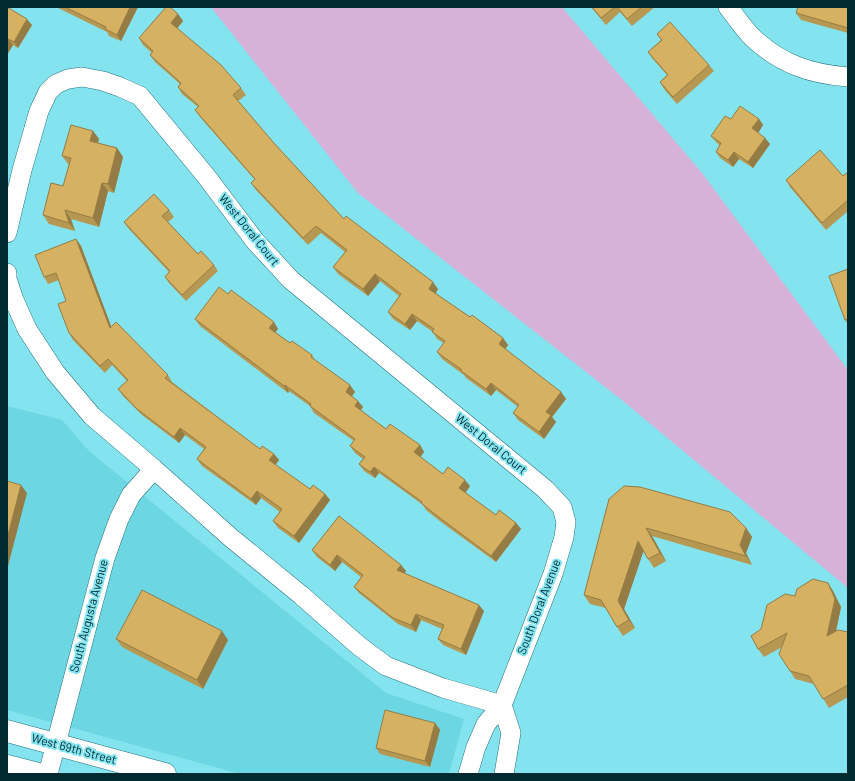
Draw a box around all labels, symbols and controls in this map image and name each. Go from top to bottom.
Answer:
street label: West Doral Court [217,191,283,268]
street label: West Doral Court [453,410,530,476]
street label: South Doral Avenue [513,557,563,656]
street label: South Augusta Avenue [66,558,110,674]
street label: West 69th Street [30,730,118,766]

